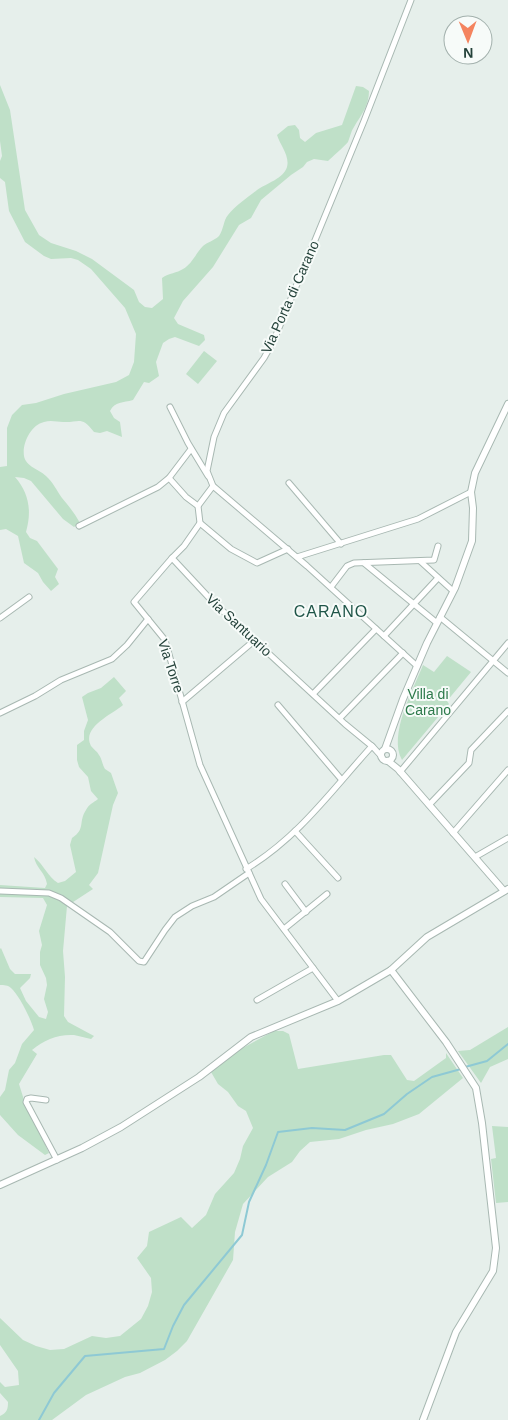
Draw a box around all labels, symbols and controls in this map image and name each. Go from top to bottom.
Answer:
north arrow [443,15,493,65]
text: N [463,45,473,61]
street label: Via Porta di Carano [258,238,322,356]
street label: Via Santuario [203,591,275,660]
district label: CARANO [294,603,368,620]
street label: Via Torre [155,637,187,695]
park label: Villa di Carano [405,686,451,718]

